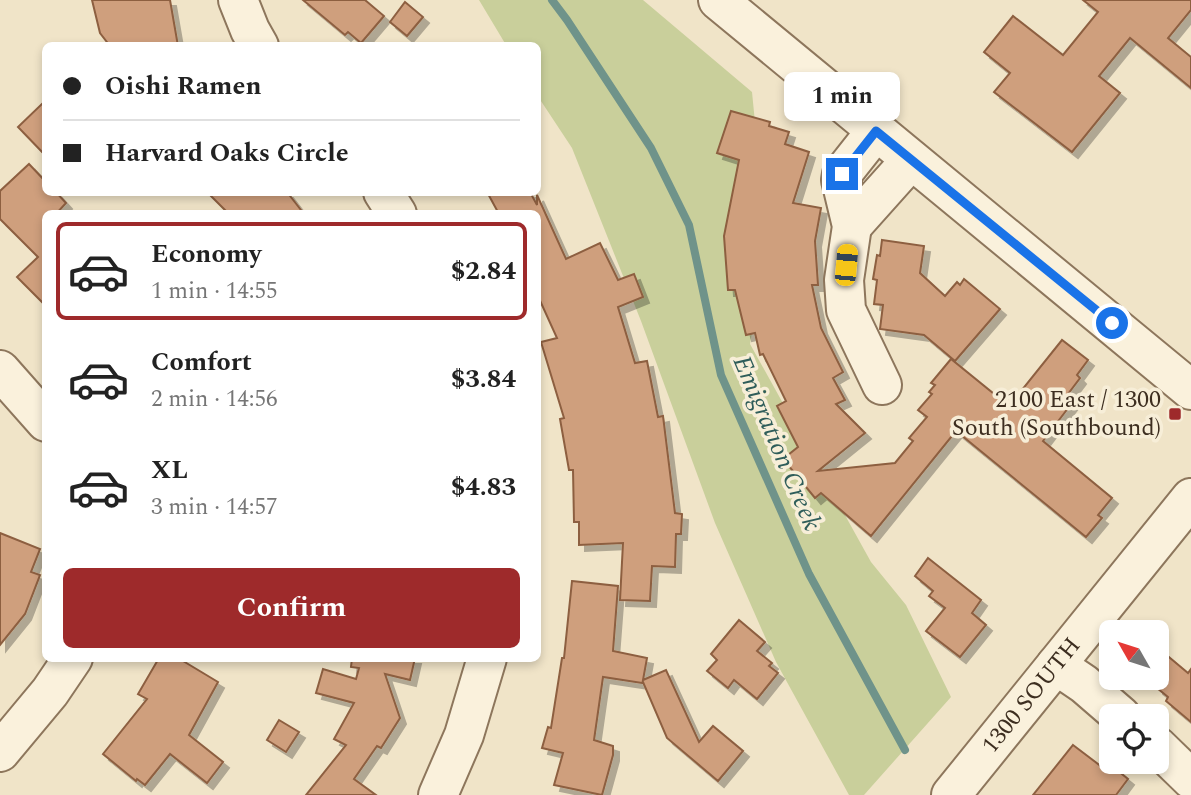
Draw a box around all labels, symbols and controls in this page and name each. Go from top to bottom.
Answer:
text: Oishi Ramen [105,66,262,106]
callout: 1 min [784,72,900,122]
text: 1 min [811,79,873,114]
text: Harvard Oaks Circle [105,133,349,173]
route end [826,158,858,190]
text: Economy [151,234,261,274]
icon: car [67,240,130,303]
car [834,243,859,287]
text: $2.84 [451,251,516,291]
text: 1 min · 14:55 [151,274,278,309]
route start [1096,307,1128,339]
text: Comfort [151,342,252,382]
icon: car [67,348,130,411]
water label: Emigration Creek [722,349,832,537]
text: $3.84 [451,359,516,399]
text: 2 min · 14:56 [151,382,278,417]
place label: 2100 East / 1300 South (Southbound) [952,382,1161,446]
marker: 2100 East / 1300 South (Southbound) [1167,406,1183,422]
text: XL [151,450,188,490]
icon: car [67,456,130,519]
text: $4.83 [451,467,516,507]
text: 3 min · 14:57 [151,490,278,525]
button: Confirm [63,568,520,648]
north arrow [1099,620,1169,690]
map controls [1099,620,1169,774]
street label: 1300 SOUTH [973,629,1090,762]
button: locate [1099,704,1169,774]

